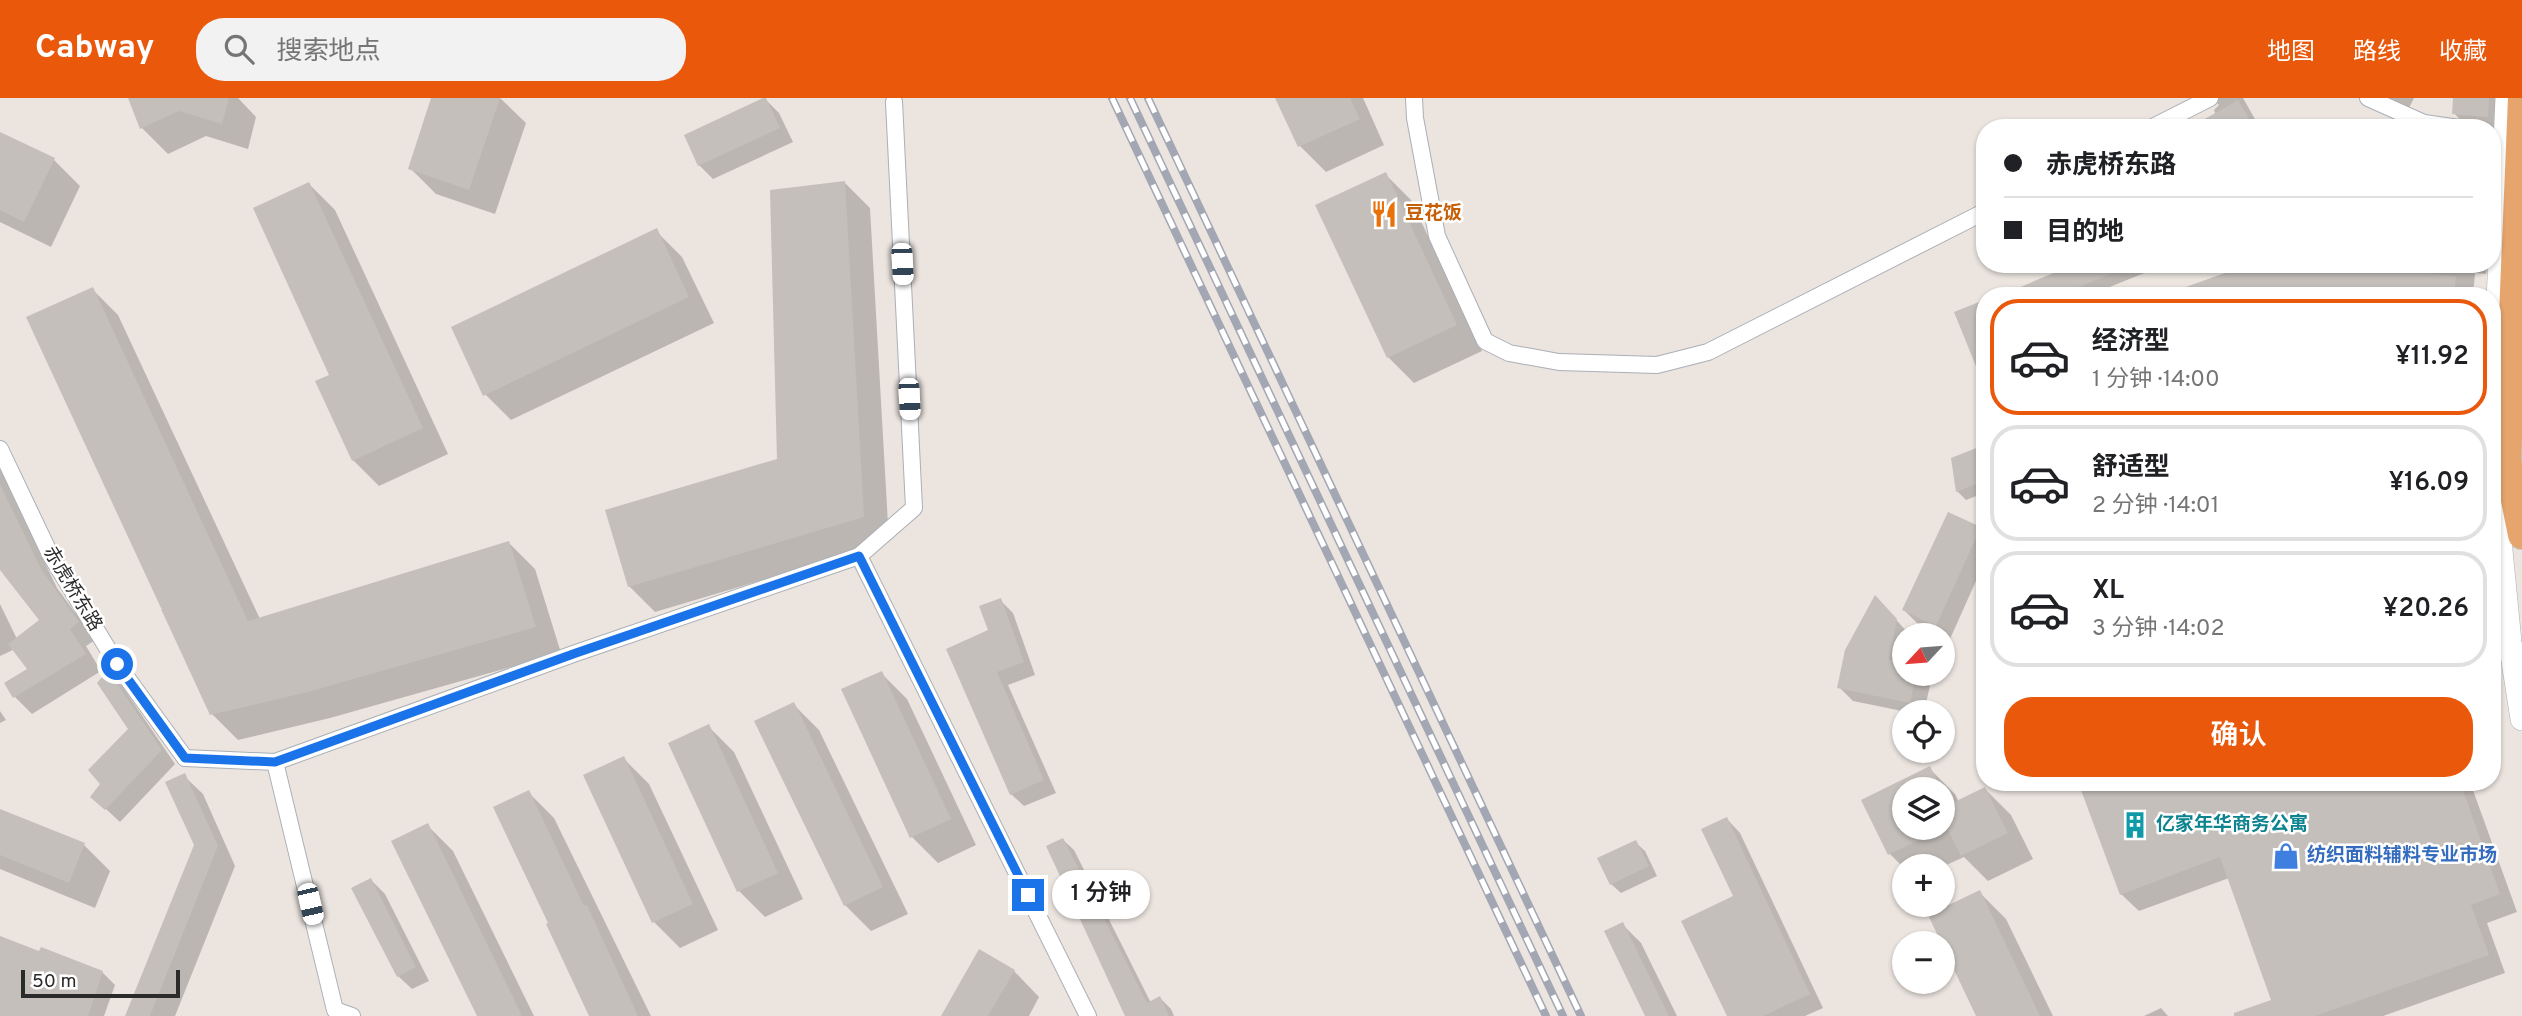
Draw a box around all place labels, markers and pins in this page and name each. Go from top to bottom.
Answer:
restaurant icon: 豆花饭 [1369,199,1399,229]
place label: 豆花饭 [1405,202,1462,226]
building icon: 亿家年华商务公寓 [2120,810,2150,840]
place label: 亿家年华商务公寓 [2156,813,2308,837]
shop icon: 纺织面料辅料专业市场 [2271,841,2301,871]
place label: 纺织面料辅料专业市场 [2307,844,2497,868]

